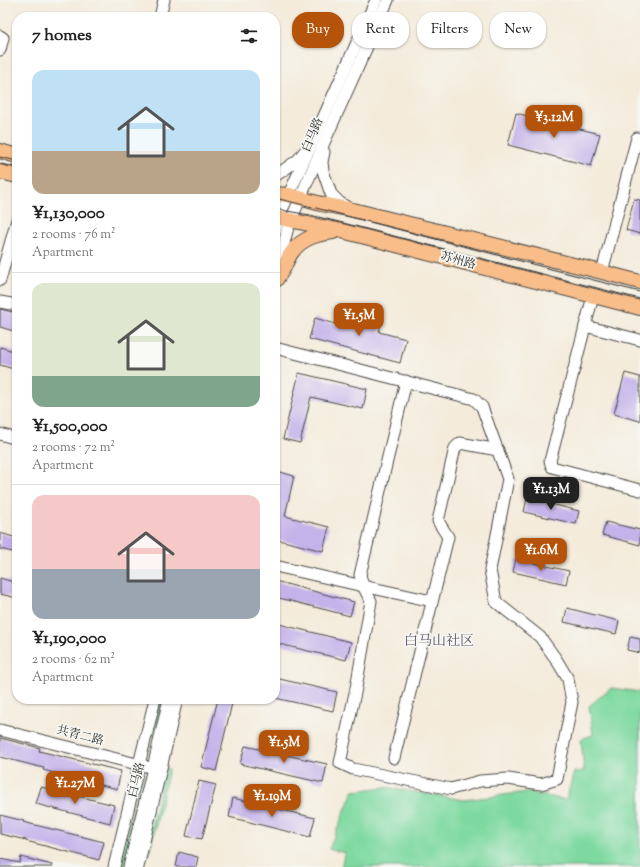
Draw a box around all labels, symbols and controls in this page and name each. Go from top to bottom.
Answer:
chip: Buy [292,12,344,48]
chip: Rent [352,12,409,48]
chip: Filters [417,12,482,48]
chip: New [490,12,546,48]
text: 7 homes [32,24,92,48]
icon: filters [238,25,260,47]
icon: home [110,96,182,168]
pin: ¥3.12M [521,105,587,139]
text: ¥3.12M [534,109,574,127]
street label: 白马路 [298,115,328,155]
text: ¥1,130,000 [32,202,105,226]
text: 2 rooms · 76 m² [32,226,116,244]
text: Apartment [32,244,93,262]
street label: 苏州路 [438,248,478,274]
pin: ¥1.5M [331,303,387,337]
text: ¥1.5M [343,307,375,325]
icon: home [110,309,182,381]
text: ¥1,500,000 [32,415,107,439]
text: 2 rooms · 72 m² [32,439,115,457]
text: Apartment [32,457,93,475]
pin: ¥1.13M [518,477,584,511]
text: ¥1.13M [532,481,570,499]
icon: home [110,521,182,593]
pin: ¥1.6M [513,538,569,572]
text: ¥1.6M [524,542,558,560]
text: ¥1,190,000 [32,627,106,651]
district label: 白马山社区 [404,632,474,652]
text: 2 rooms · 62 m² [32,651,115,669]
text: Apartment [32,669,93,687]
street label: 共青二路 [55,721,105,751]
pin: ¥1.5M [256,730,312,764]
text: ¥1.5M [268,734,300,752]
street label: 白马路 [124,760,150,800]
pin: ¥1.27M [42,771,108,805]
text: ¥1.27M [55,775,95,793]
pin: ¥1.19M [239,784,305,818]
text: ¥1.19M [253,788,291,806]

